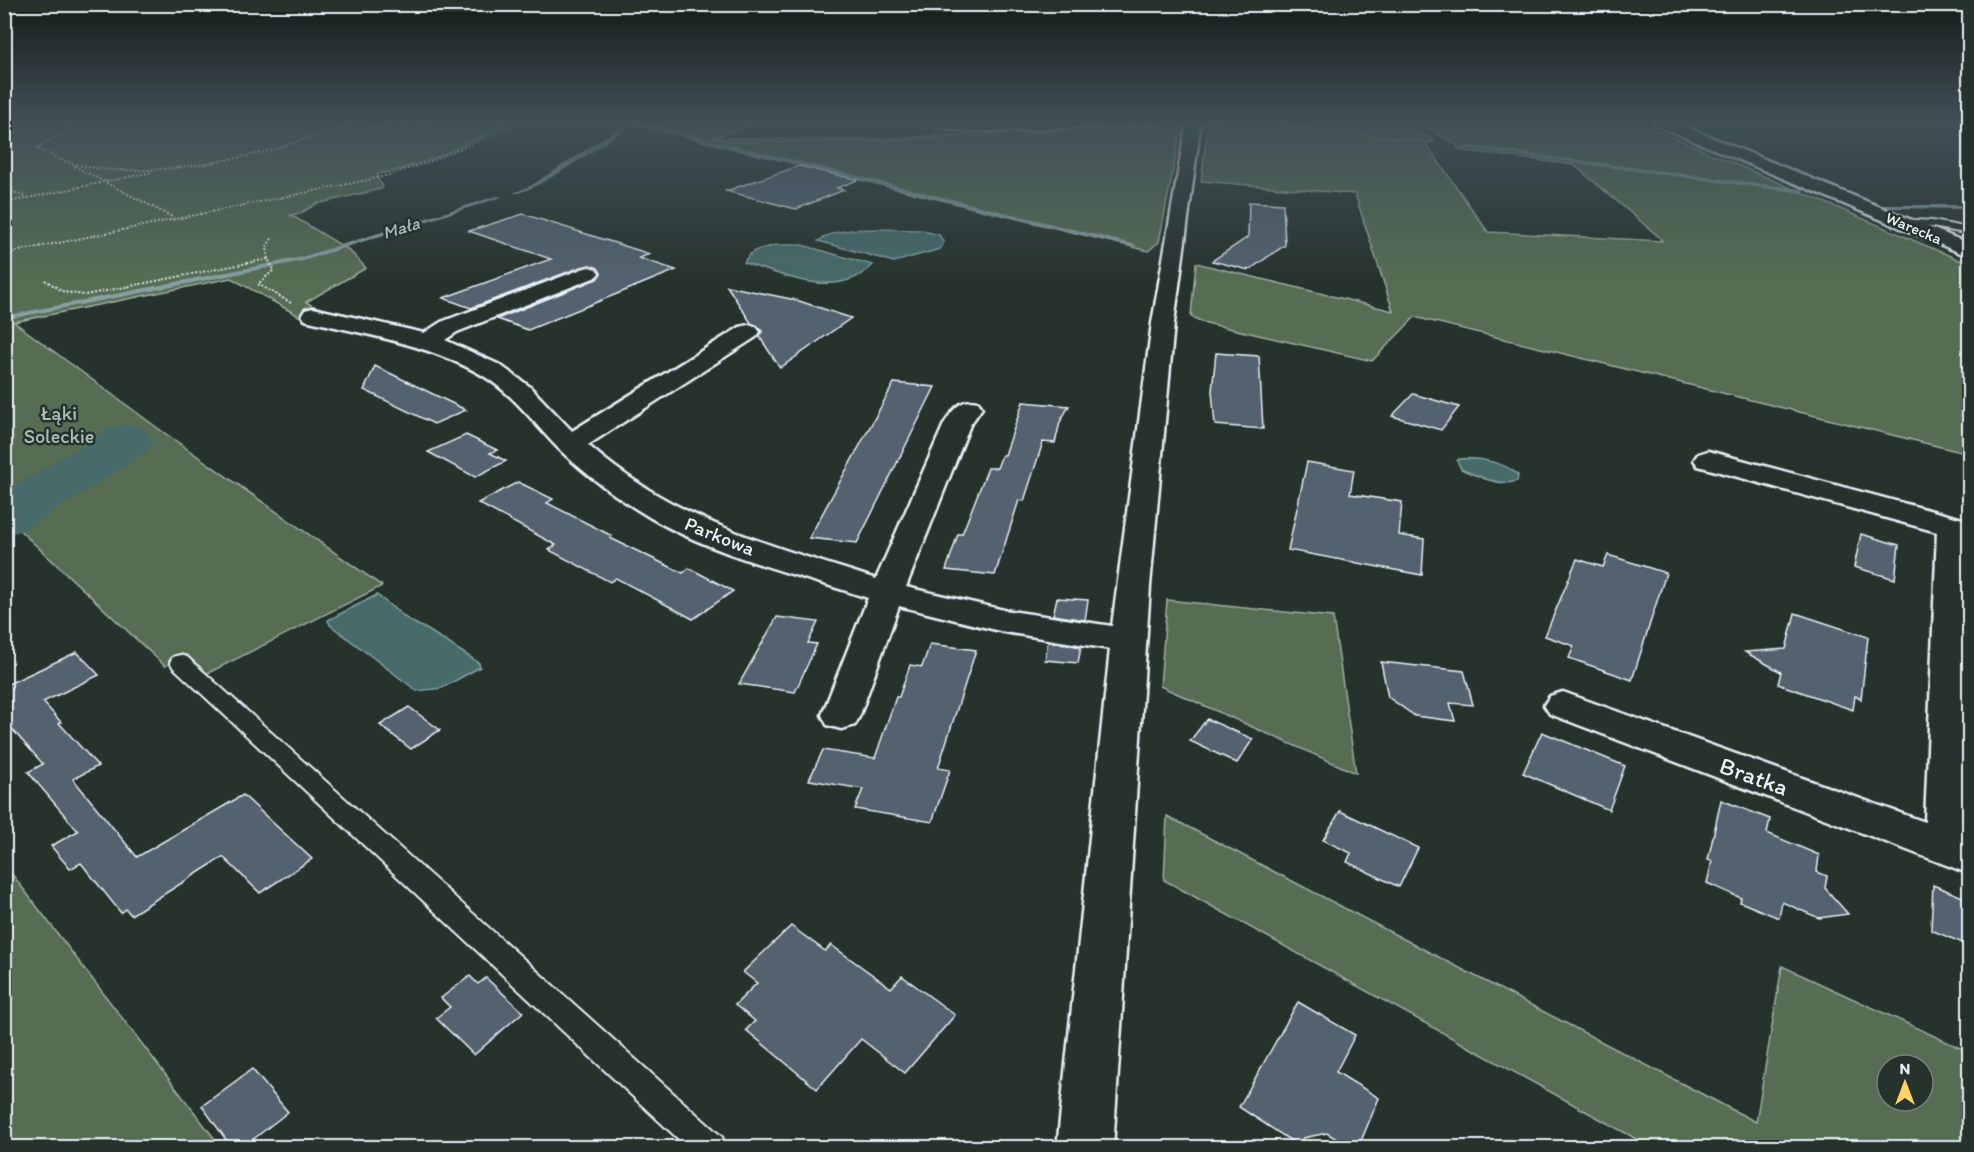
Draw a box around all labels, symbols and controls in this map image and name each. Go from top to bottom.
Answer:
street label: Warecka [1883,208,1946,249]
water label: Mała [380,212,423,244]
park label: Łąki Soleckie [24,401,94,448]
street label: Parkowa [681,511,759,561]
street label: Bratka [1716,750,1792,802]
north arrow [1875,1053,1935,1113]
text: N [1900,1059,1910,1078]

